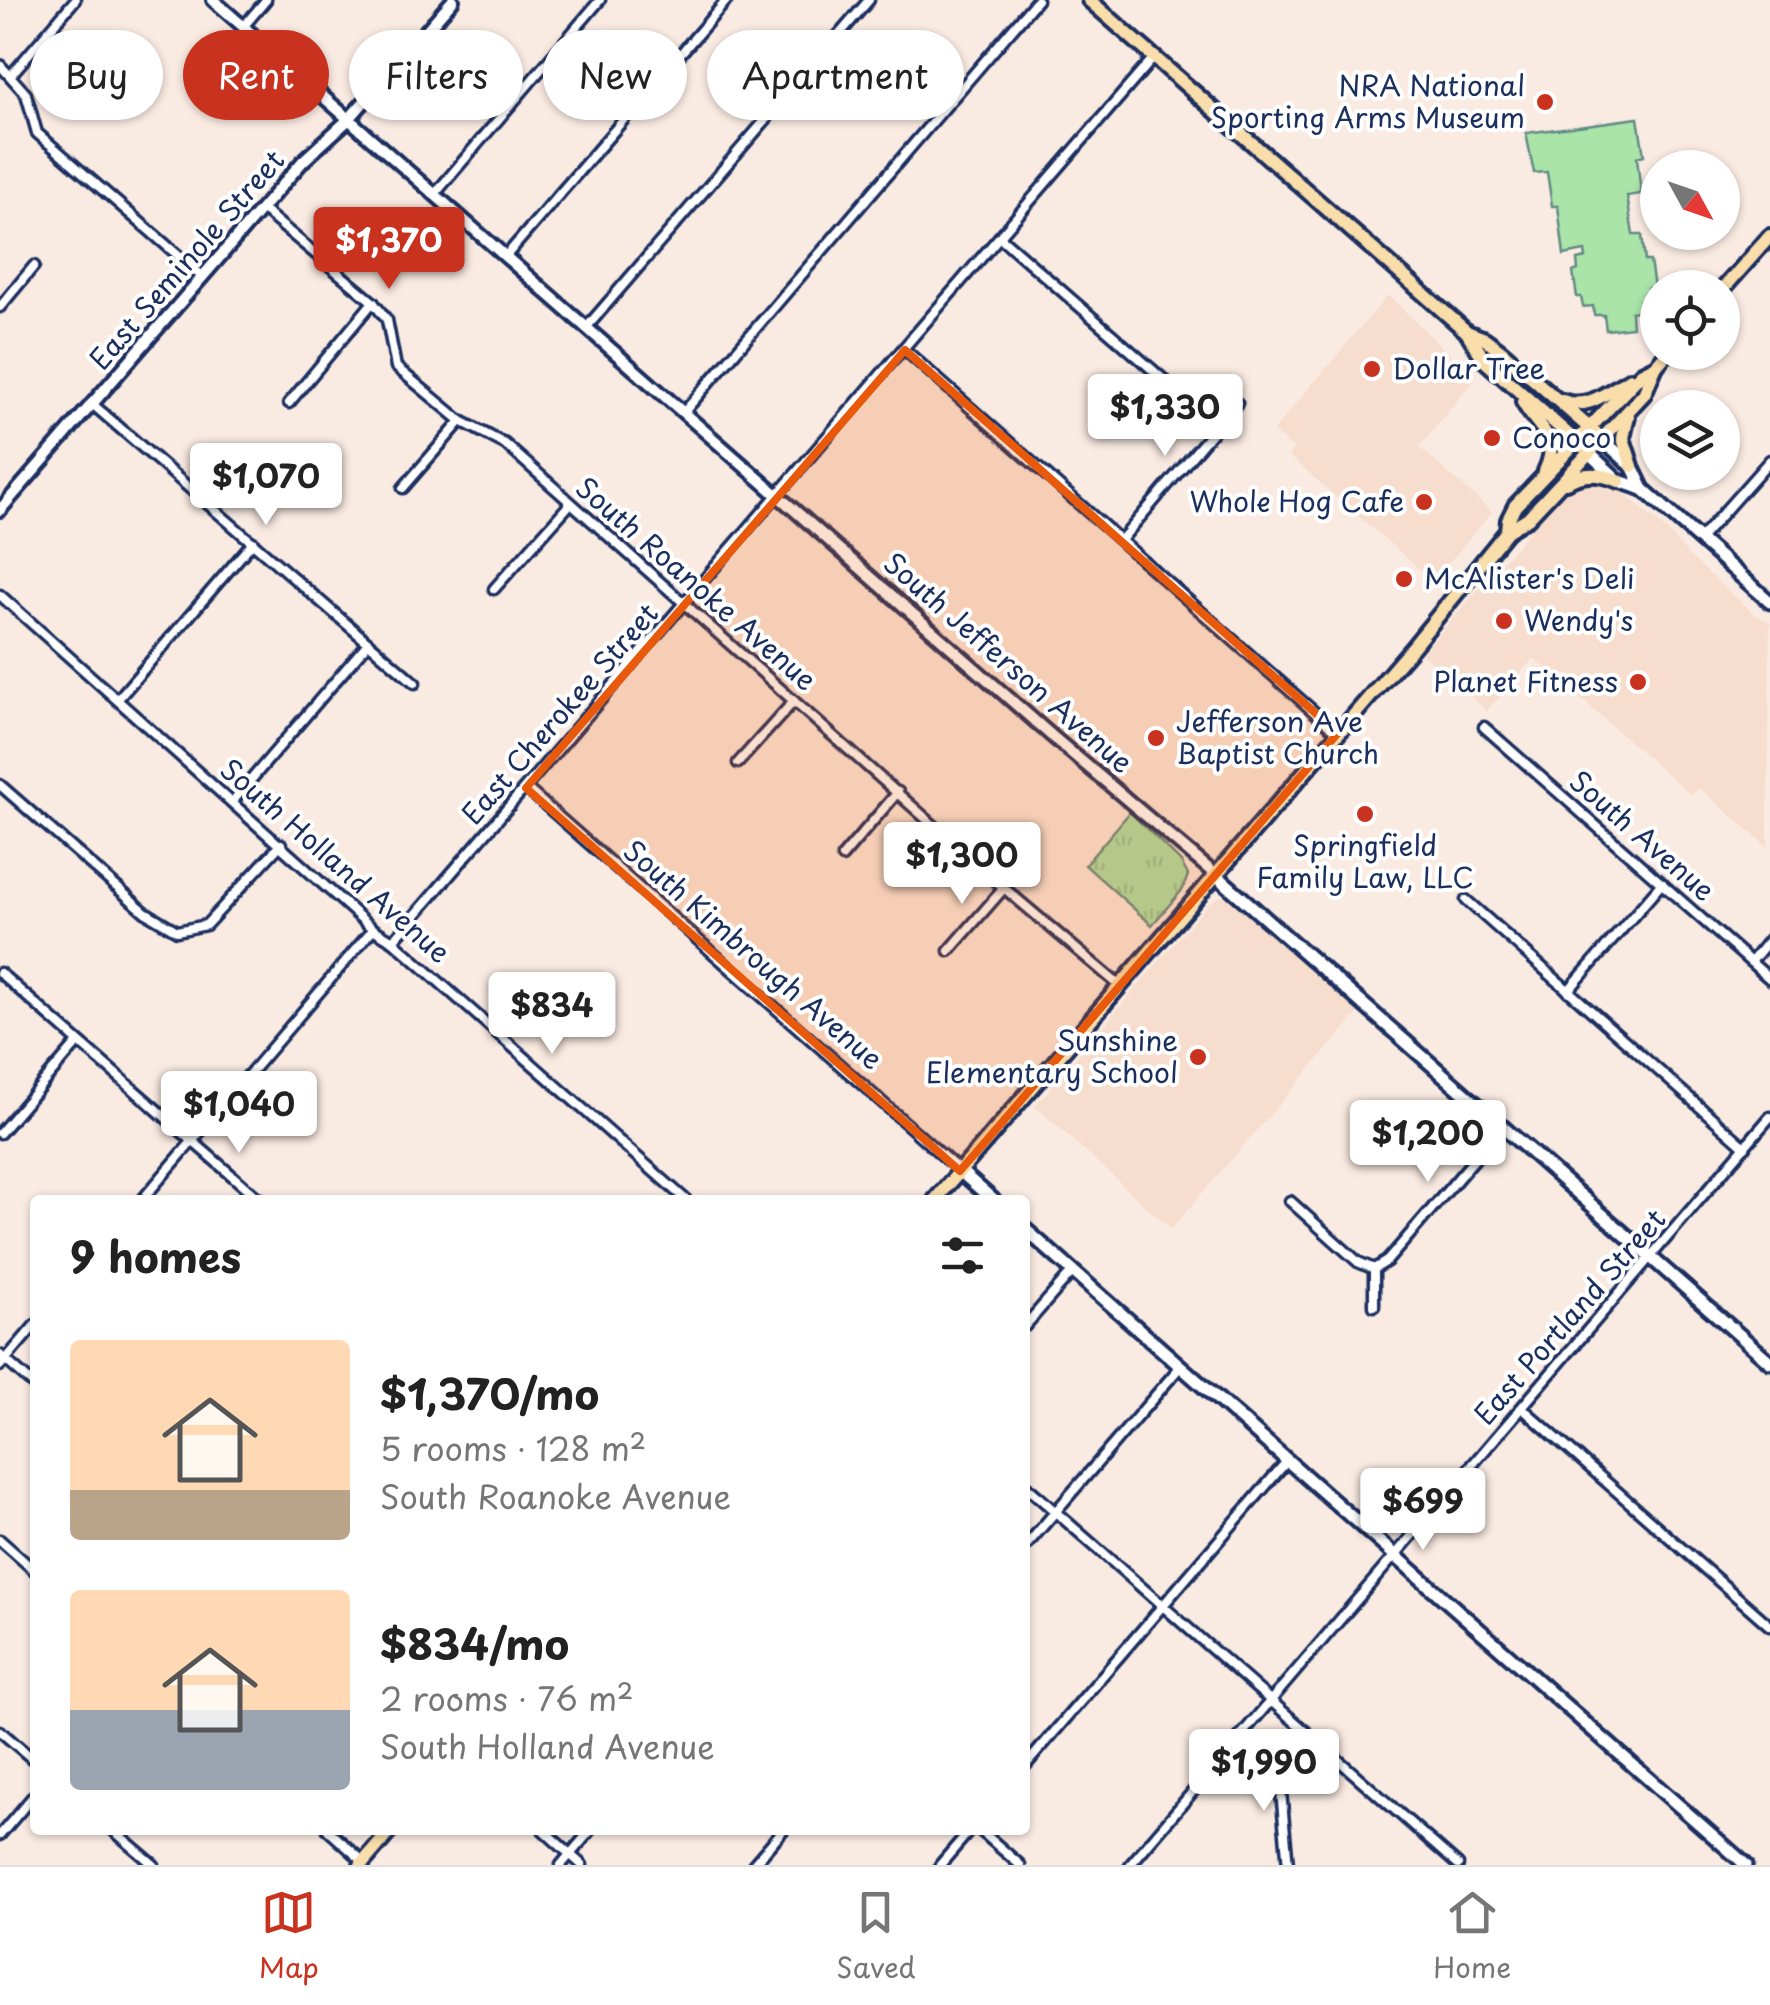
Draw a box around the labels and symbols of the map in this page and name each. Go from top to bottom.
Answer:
place label: NRA National Sporting Arms Museum [1211,63,1525,138]
marker: NRA National Sporting Arms Museum [1534,91,1556,113]
street label: East Seminole Street [78,139,294,379]
north arrow [1640,150,1740,250]
pin: $1,370 [308,207,470,292]
place label: Dollar Tree [1392,346,1545,389]
marker: Dollar Tree [1361,358,1383,380]
pin: $1,330 [1084,374,1246,459]
place label: Conoco [1512,415,1611,458]
marker: Conoco [1481,427,1503,449]
pin: $1,070 [185,443,347,528]
street label: South Roanoke Avenue [567,466,827,700]
place label: Whole Hog Cafe [1189,479,1404,522]
marker: Whole Hog Cafe [1413,491,1435,513]
street label: South Jefferson Avenue [875,541,1143,782]
place label: McAlister's Deli [1424,556,1635,599]
marker: McAlister's Deli [1393,568,1415,590]
street label: East Cherokee Street [450,593,667,833]
place label: Wendy's [1524,598,1633,641]
marker: Wendy's [1493,610,1515,632]
place label: Planet Fitness [1433,659,1618,702]
marker: Planet Fitness [1627,671,1649,693]
place label: Jefferson Ave Baptist Church [1176,699,1379,774]
marker: Jefferson Ave Baptist Church [1145,727,1167,749]
street label: South Holland Avenue [211,748,461,972]
street label: South Avenue [1561,759,1725,910]
marker: Springfield Family Law, LLC [1354,803,1376,825]
pin: $1,300 [881,822,1043,907]
place label: Springfield Family Law, LLC [1256,823,1474,898]
street label: South Kimbrough Avenue [615,829,893,1079]
pin: $834 [493,972,611,1057]
place label: Sunshine Elementary School [926,1018,1178,1093]
marker: Sunshine Elementary School [1187,1046,1209,1068]
pin: $1,040 [158,1071,320,1156]
pin: $1,200 [1347,1100,1509,1185]
street label: East Portland Street [1463,1199,1675,1433]
pin: $699 [1364,1468,1482,1553]
pin: $1,990 [1183,1729,1345,1814]

